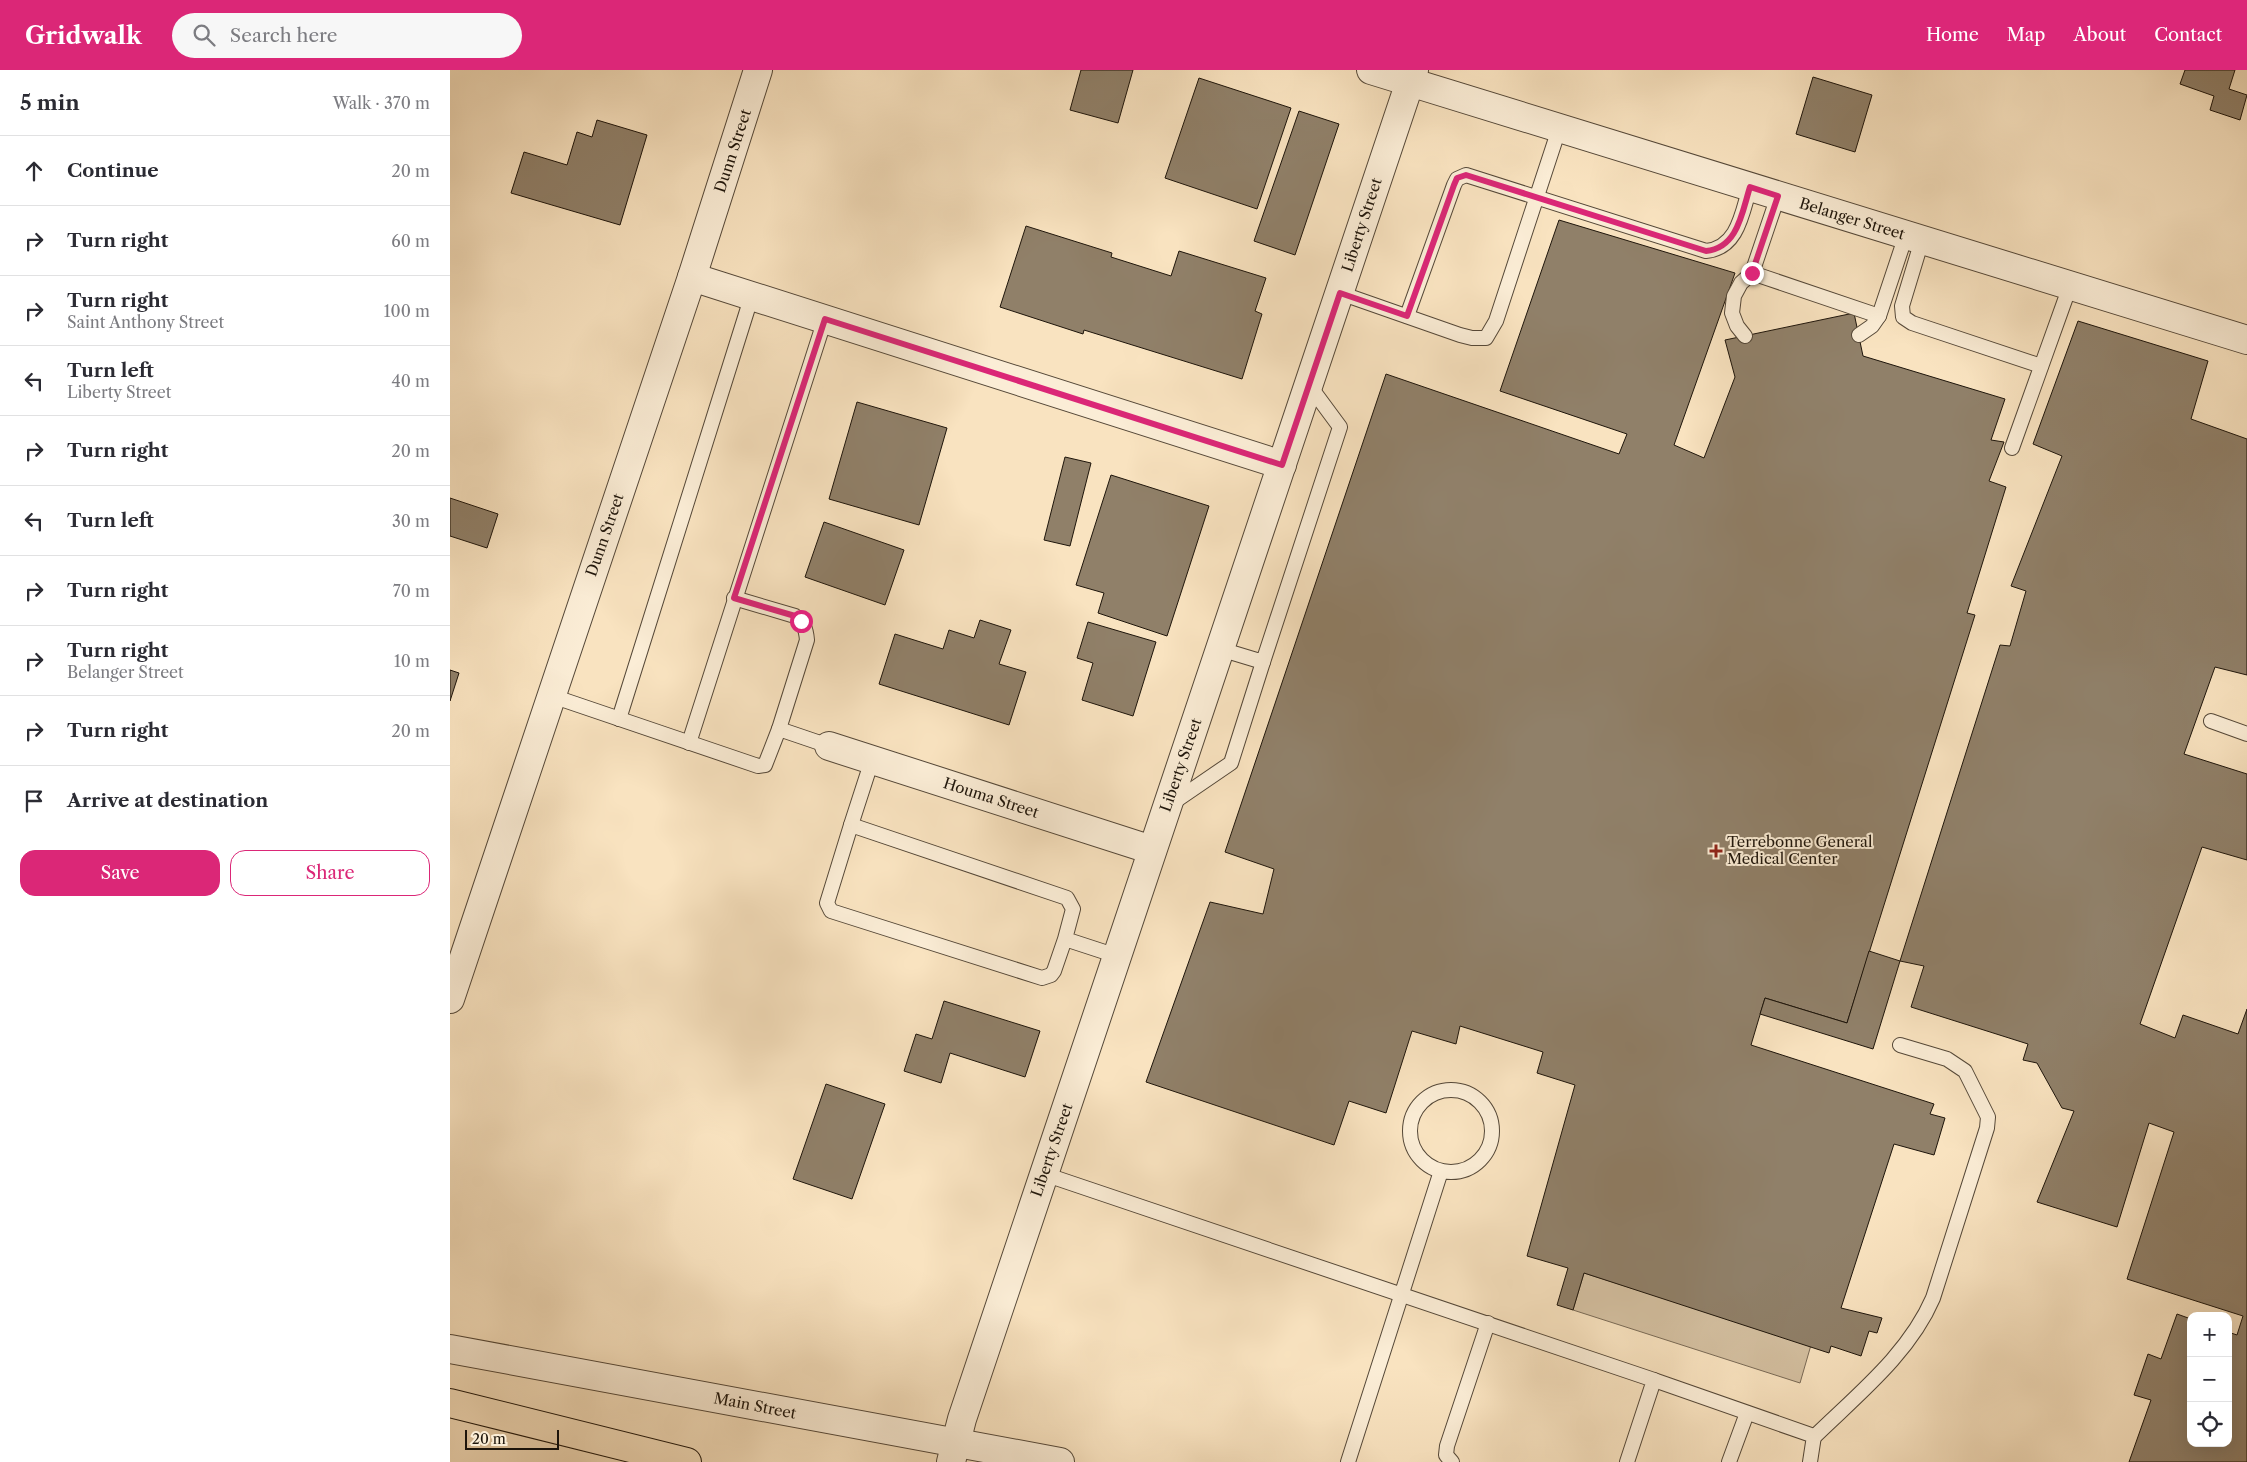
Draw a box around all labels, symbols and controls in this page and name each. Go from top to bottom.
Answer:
search box [172,13,522,58]
text: Gridwalk [25,21,142,50]
icon: search [190,21,218,49]
text: Search here [230,24,338,47]
text: Home [1926,24,1979,46]
text: Map [2007,24,2045,46]
text: About [2073,24,2126,46]
text: Contact [2154,24,2222,46]
text: 5 min [20,90,80,115]
text: Walk · 370 m [333,93,430,113]
street label: Dunn Street [710,106,755,195]
icon: ahead [20,157,48,185]
text: Continue [67,159,159,182]
text: 20 m [391,161,430,181]
street label: Liberty Street [1337,175,1386,274]
street label: Belanger Street [1797,193,1908,244]
icon: right [20,227,48,255]
text: Turn right [67,229,168,252]
text: 60 m [391,231,430,251]
route end [1741,262,1764,285]
text: Turn right [67,289,168,312]
icon: right [20,297,48,325]
text: 100 m [384,301,430,321]
text: Saint Anthony Street [67,312,224,332]
text: Turn left [67,359,154,382]
icon: left [20,367,48,395]
text: 40 m [391,371,430,391]
text: Liberty Street [67,382,171,402]
icon: right [20,437,48,465]
text: Turn right [67,439,168,462]
text: 20 m [391,441,430,461]
street label: Dunn Street [581,490,628,579]
icon: left [20,507,48,535]
text: Turn left [67,509,154,532]
text: 30 m [392,511,430,531]
icon: right [20,577,48,605]
text: Turn right [67,579,168,602]
text: 70 m [393,581,430,601]
route start [790,610,813,633]
text: Turn right [67,639,168,662]
icon: right [20,647,48,675]
text: 10 m [394,651,430,671]
text: Belanger Street [67,662,184,682]
street label: Liberty Street [1156,715,1206,814]
icon: right [20,717,48,745]
text: Turn right [67,719,168,742]
text: 20 m [391,721,430,741]
street label: Houma Street [941,773,1042,822]
icon: arrive [20,787,48,815]
text: Arrive at destination [67,789,268,812]
place label: Terrebonne General Medical Center [1727,832,1873,868]
marker: Terrebonne General Medical Center [1709,844,1723,858]
button: Save [20,850,220,896]
button: Share [230,850,430,896]
street label: Liberty Street [1027,1100,1077,1199]
map controls [2187,1312,2232,1447]
button: + [2187,1312,2232,1357]
button: − [2187,1357,2232,1402]
street label: Main Street [712,1388,799,1423]
button: locate [2187,1402,2232,1447]
scale bar [465,1427,559,1450]
text: 20 m [472,1430,506,1448]

